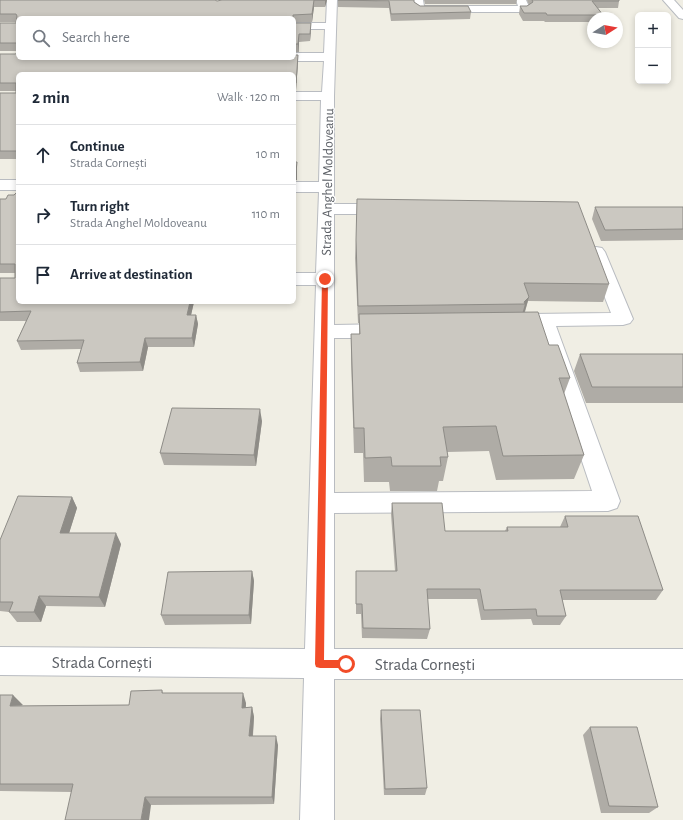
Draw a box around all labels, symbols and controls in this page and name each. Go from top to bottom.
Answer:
north arrow [587,12,623,48]
map controls [635,12,671,84]
button: + [635,12,671,48]
search box [16,16,296,60]
icon: search [30,27,52,49]
text: Search here [62,30,130,45]
button: − [635,48,671,84]
text: 2 min [32,89,70,106]
text: Walk · 120 m [217,91,280,104]
street label: Strada Anghel Moldoveanu [320,108,336,256]
text: Continue [70,139,125,154]
icon: ahead [32,144,54,166]
text: 10 m [256,148,280,161]
text: Strada Cornești [70,157,147,170]
text: Turn right [70,199,129,214]
icon: right [32,204,54,226]
text: 110 m [252,208,280,221]
text: Strada Anghel Moldoveanu [70,217,207,230]
icon: arrive [32,264,54,286]
text: Arrive at destination [70,267,193,282]
route end [316,270,334,288]
street label: Strada Cornești [52,654,152,673]
route start [337,655,355,673]
street label: Strada Cornești [375,656,475,675]

